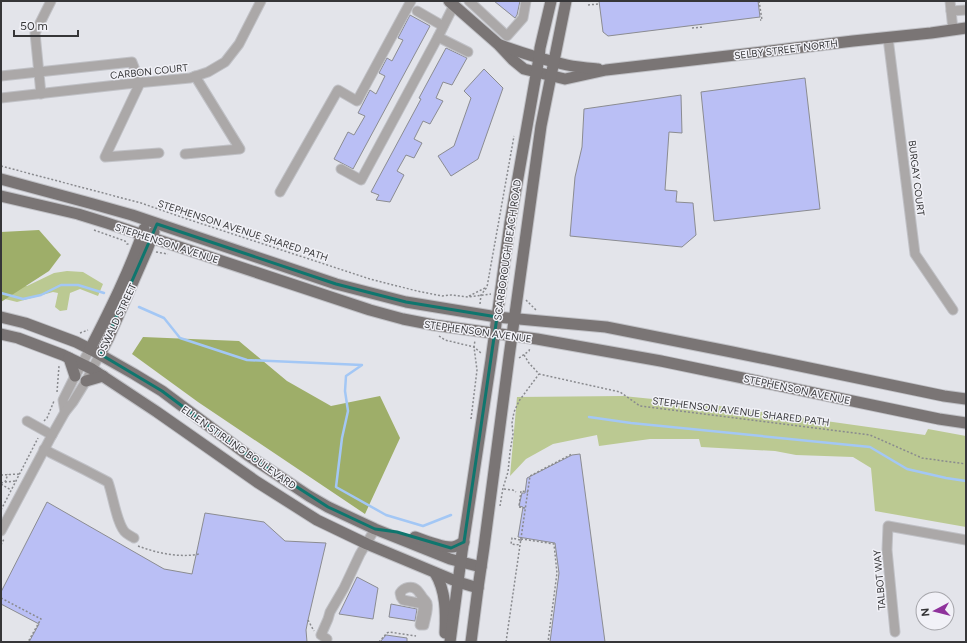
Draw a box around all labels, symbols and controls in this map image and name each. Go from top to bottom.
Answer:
scale bar [14,12,78,38]
text: 50 m [20,19,48,33]
street label: SELBY STREET NORTH [733,37,839,62]
street label: CARBON COURT [110,61,189,82]
street label: BURGAY COURT [905,140,928,217]
street label: SCARBOROUGH BEACH ROAD [491,179,524,321]
street label: STEPHENSON AVENUE SHARED PATH [156,197,330,263]
street label: STEPHENSON AVENUE [114,221,220,265]
street label: OSWALD STREET [94,281,139,359]
street label: STEPHENSON AVENUE [423,318,533,345]
street label: STEPHENSON AVENUE [742,372,851,407]
street label: STEPHENSON AVENUE SHARED PATH [652,394,830,429]
street label: ELLEN STIRLING BOULEVARD [179,403,299,492]
street label: TALBOT WAY [870,549,889,611]
north arrow [915,591,955,631]
text: N [919,607,933,617]

